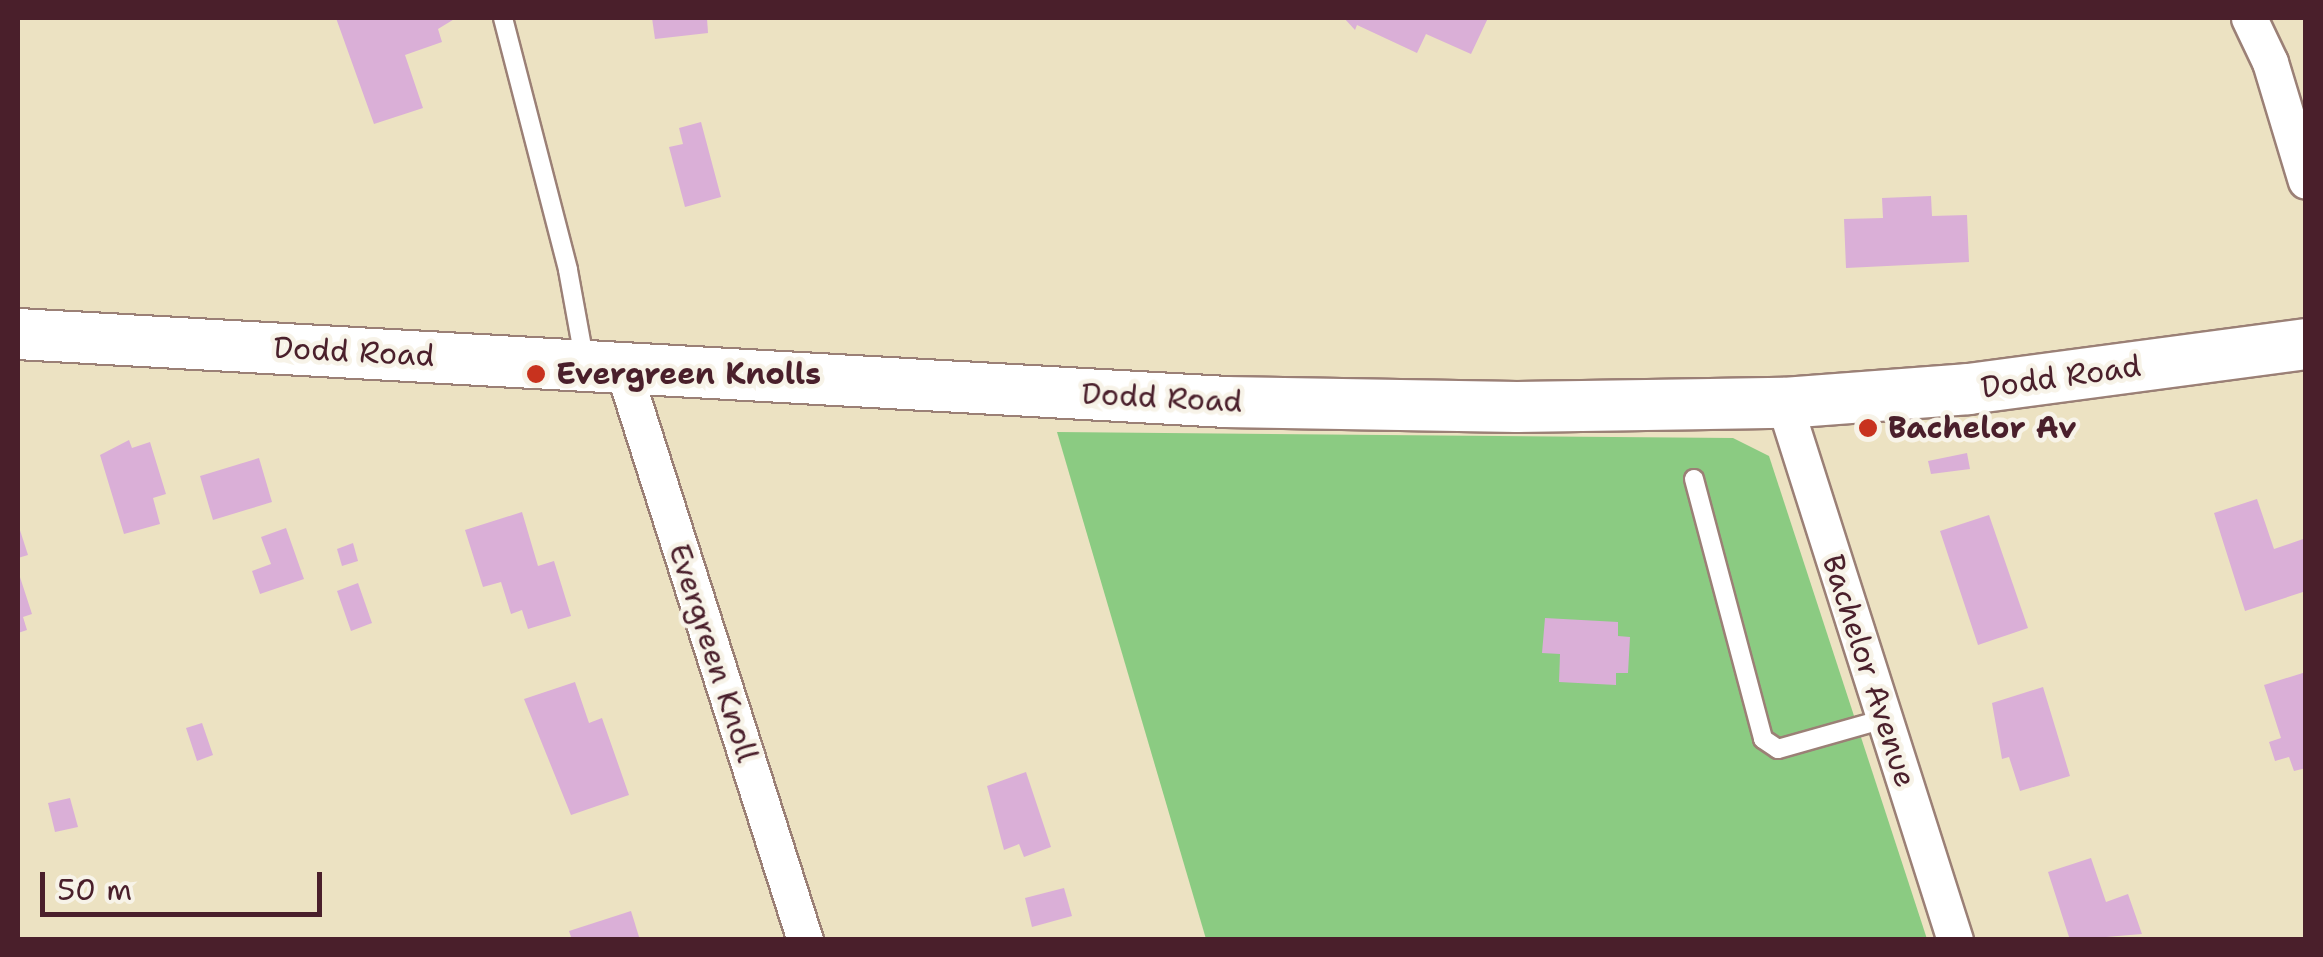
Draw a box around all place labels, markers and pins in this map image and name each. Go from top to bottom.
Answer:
place label: Evergreen Knolls [556,356,821,392]
marker: Evergreen Knolls [525,363,547,385]
place label: Bachelor Av [1888,410,2077,446]
marker: Bachelor Av [1857,417,1879,439]

